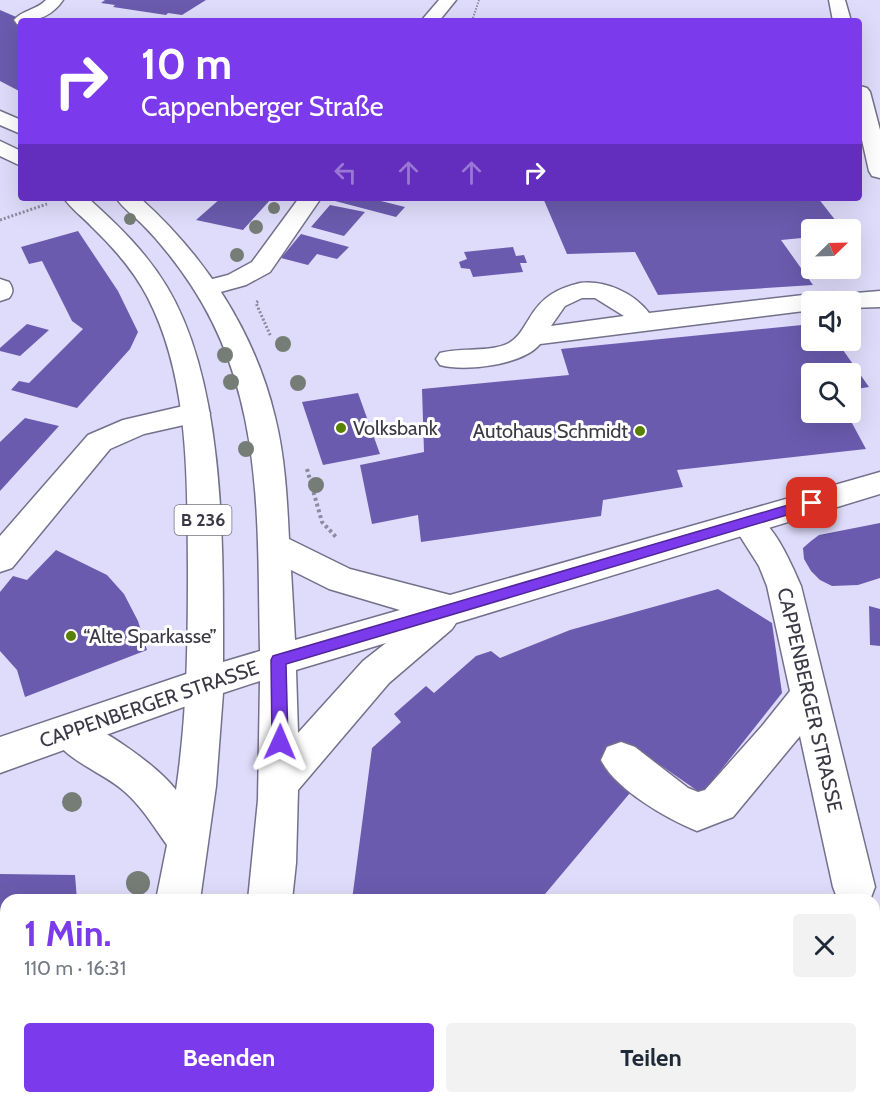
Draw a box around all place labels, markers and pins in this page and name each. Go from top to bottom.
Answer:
place label: Volksbank [353,416,438,440]
place label: Autohaus Schmidt [473,419,628,443]
marker: Volksbank [334,421,348,435]
marker: Autohaus Schmidt [633,424,647,438]
pin [786,477,837,528]
place label: “Alte Sparkasse” [83,624,217,648]
marker: “Alte Sparkasse” [64,629,78,643]

